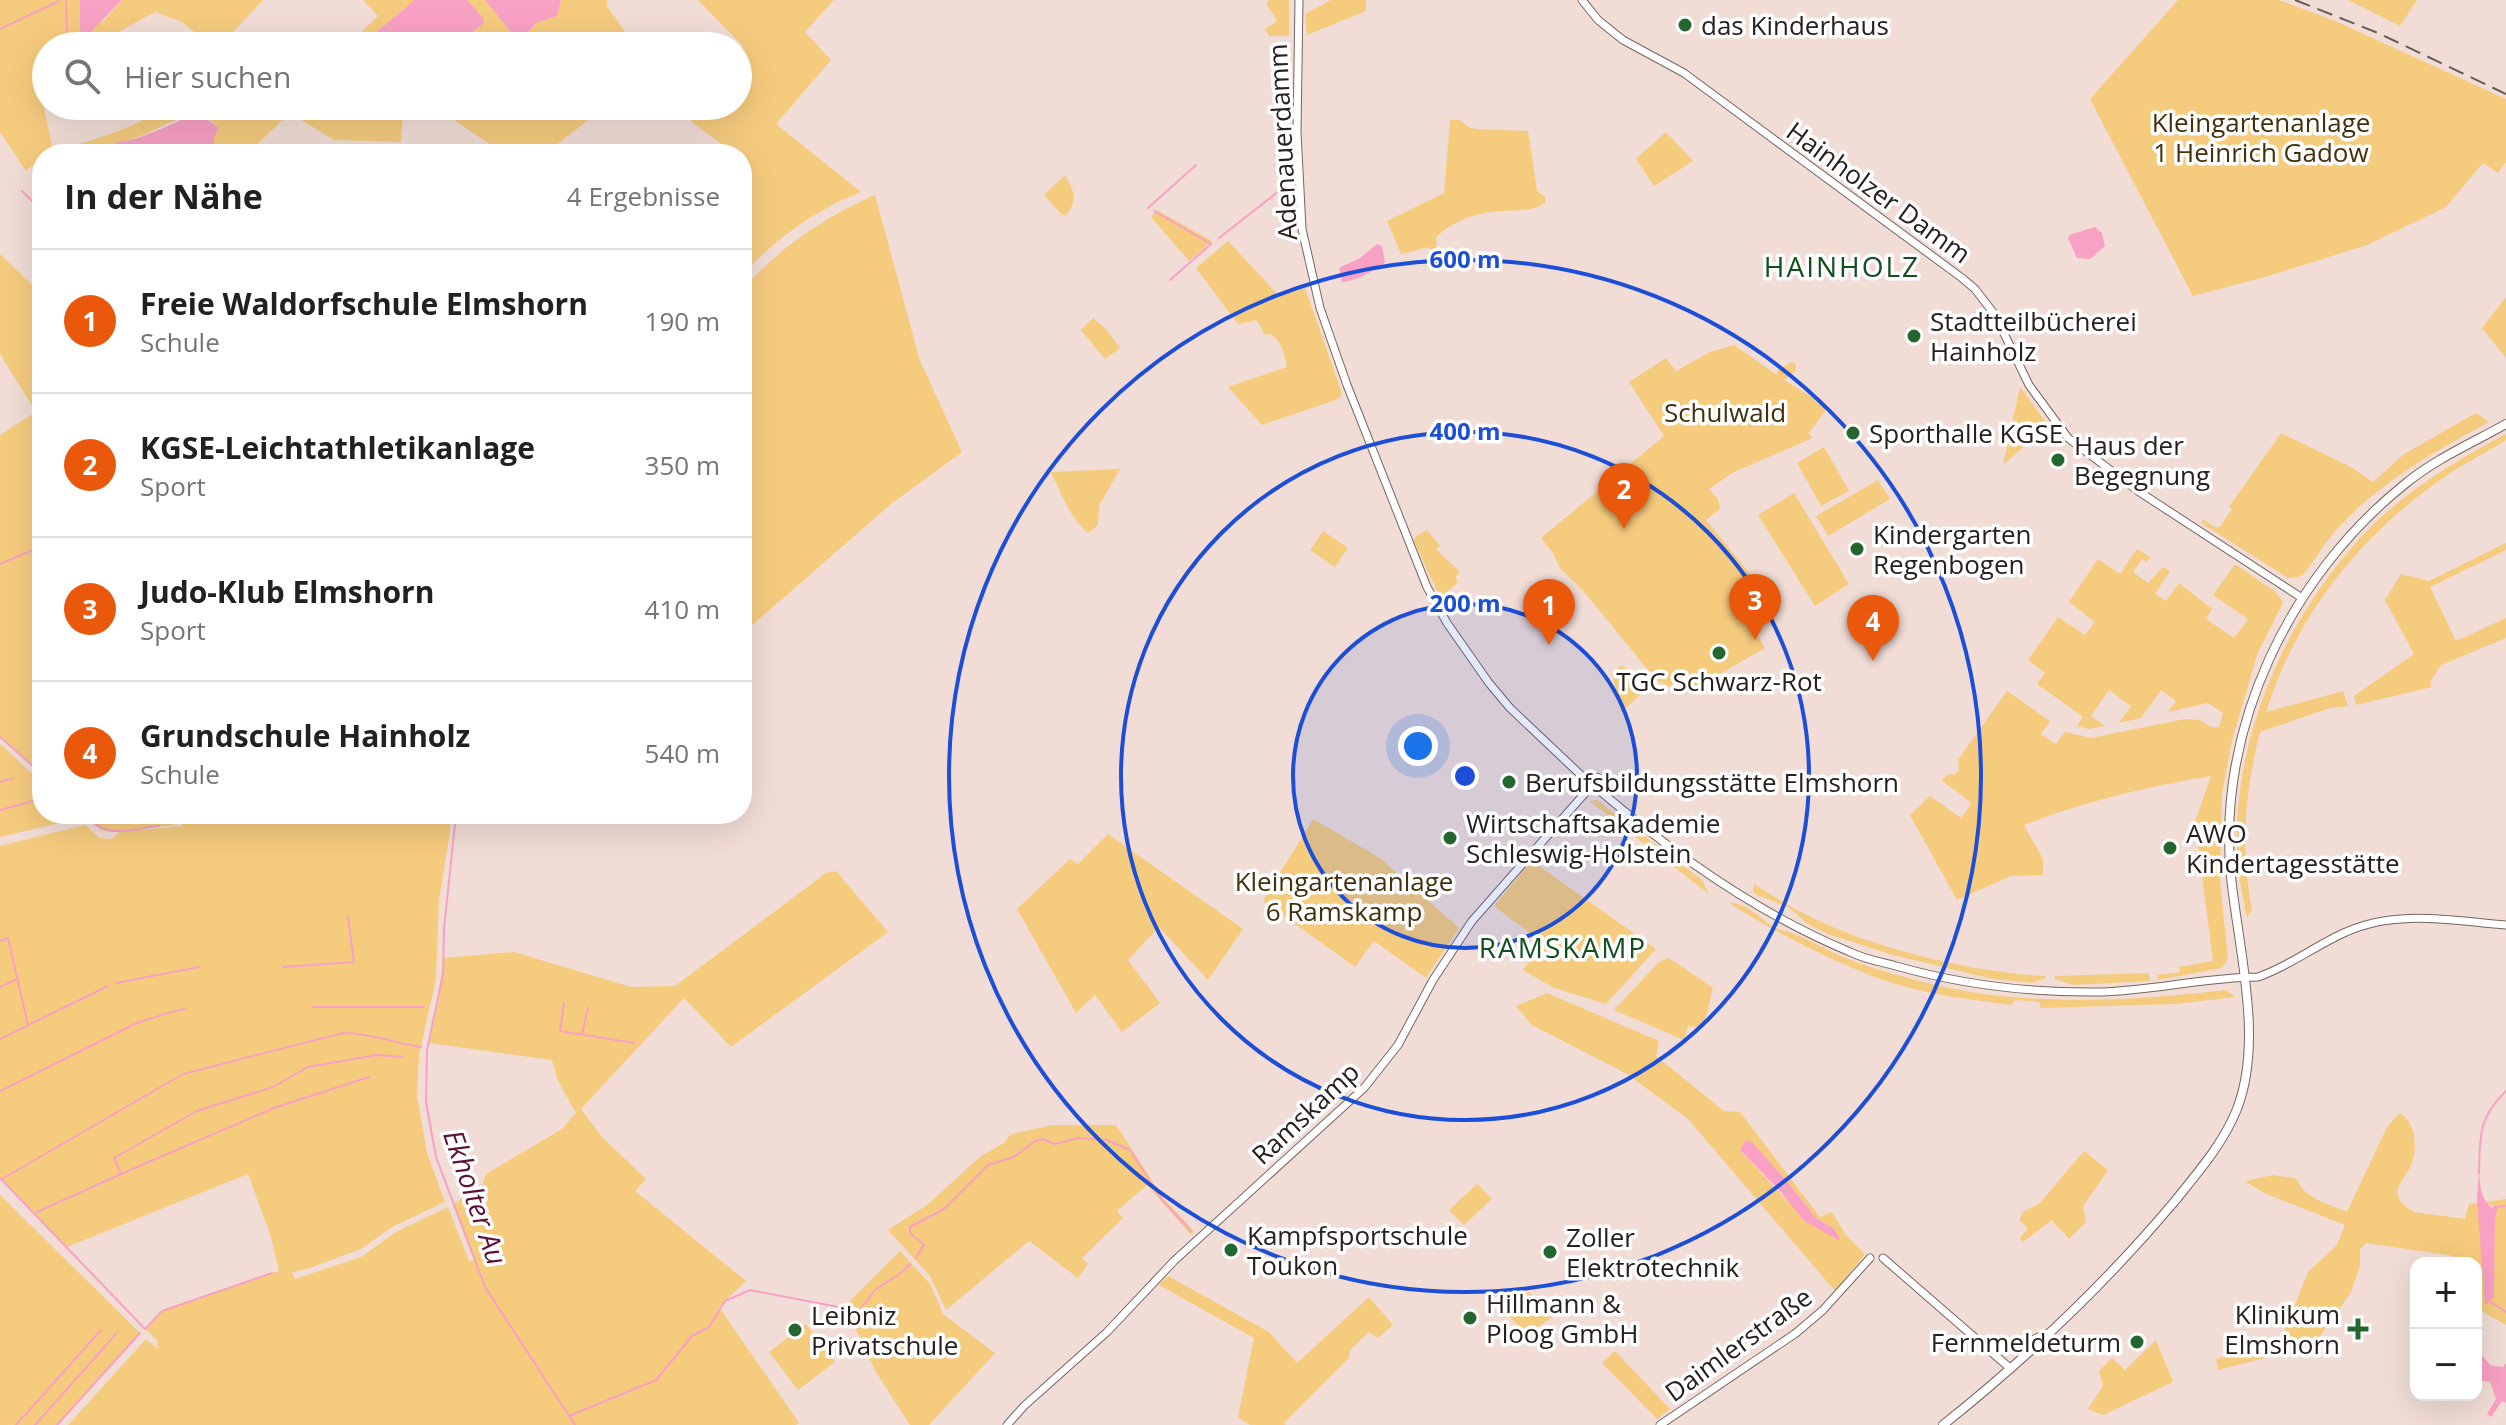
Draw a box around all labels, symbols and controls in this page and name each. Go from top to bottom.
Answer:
place label: das Kinderhaus [1701,7,1889,43]
marker: das Kinderhaus [1676,16,1694,34]
search box [32,32,752,120]
street label: Adenauerdamm [1259,43,1305,241]
icon: search [60,54,104,98]
text: Hier suchen [124,56,291,97]
park label: Kleingartenanlage 1 Heinrich Gadow [2152,104,2370,170]
street label: Hainholzer Damm [1779,113,1979,271]
text: In der Nähe [64,173,263,219]
text: 4 Ergebnisse [567,178,720,214]
text: 600 m [1430,242,1500,275]
district label: HAINHOLZ [1764,247,1920,285]
text: Freie Waldorfschule Elmshorn [140,283,588,324]
text: 1 [83,303,97,339]
text: 190 m [645,303,720,339]
place label: Stadtteilbücherei Hainholz [1930,303,2137,369]
text: Schule [140,324,220,360]
marker: Stadtteilbücherei Hainholz [1905,327,1923,345]
park label: Schulwald [1664,394,1786,430]
text: 400 m [1430,414,1500,447]
place label: Sporthalle KGSE [1869,415,2063,451]
marker: Sporthalle KGSE [1844,424,1862,442]
text: KGSE-Leichtathletikanlage [140,427,535,468]
place label: Haus der Begegnung [2074,427,2210,493]
text: 2 [83,447,97,483]
text: 350 m [645,447,720,483]
marker: Haus der Begegnung [2049,451,2067,469]
pin: 2 [1598,463,1650,529]
text: Sport [140,468,206,504]
place label: Kindergarten Regenbogen [1873,516,2032,582]
marker: Kindergarten Regenbogen [1848,540,1866,558]
text: Judo-Klub Elmshorn [140,571,434,612]
pin: 3 [1729,574,1781,640]
pin: 1 [1523,579,1575,645]
text: 200 m [1430,586,1500,619]
text: 3 [83,591,97,627]
text: 410 m [645,591,720,627]
pin: 4 [1847,595,1899,661]
text: Sport [140,612,206,648]
marker: TGC Schwarz-Rot [1710,644,1728,662]
place label: TGC Schwarz-Rot [1616,663,1822,699]
text: Grundschule Hainholz [140,715,470,756]
your location [1398,726,1438,766]
text: 4 [83,735,97,771]
text: 540 m [645,735,720,771]
text: Schule [140,756,220,792]
centre of rings [1451,762,1479,790]
place label: Berufsbildungsstätte Elmshorn [1525,764,1899,800]
marker: Berufsbildungsstätte Elmshorn [1500,773,1518,791]
place label: Wirtschaftsakademie Schleswig-Holstein [1466,805,1720,871]
place label: AWO Kindertagesstätte [2186,815,2400,881]
marker: Wirtschaftsakademie Schleswig-Holstein [1441,829,1459,847]
marker: AWO Kindertagesstätte [2161,839,2179,857]
park label: Kleingartenanlage 6 Ramskamp [1235,863,1453,929]
district label: RAMSKAMP [1479,928,1647,966]
street label: Ramskamp [1243,1054,1367,1172]
water label: Ekholter Au [435,1124,517,1270]
place label: Kampfsportschule Toukon [1247,1217,1468,1283]
place label: Zoller Elektrotechnik [1566,1219,1740,1285]
marker: Kampfsportschule Toukon [1222,1241,1240,1259]
marker: Zoller Elektrotechnik [1541,1243,1559,1261]
map controls [2410,1257,2482,1401]
button: + [2410,1257,2482,1329]
street label: Daimlerstraße [1657,1279,1819,1409]
place label: Hillmann & Ploog GmbH [1486,1285,1638,1351]
place label: Klinikum Elmshorn [2224,1296,2340,1362]
place label: Leibniz Privatschule [811,1297,958,1363]
marker: Hillmann & Ploog GmbH [1461,1309,1479,1327]
marker: Klinikum Elmshorn [2347,1318,2369,1340]
marker: Leibniz Privatschule [786,1321,804,1339]
place label: Fernmeldeturm [1931,1324,2121,1360]
button: − [2410,1329,2482,1401]
marker: Fernmeldeturm [2128,1333,2146,1351]

